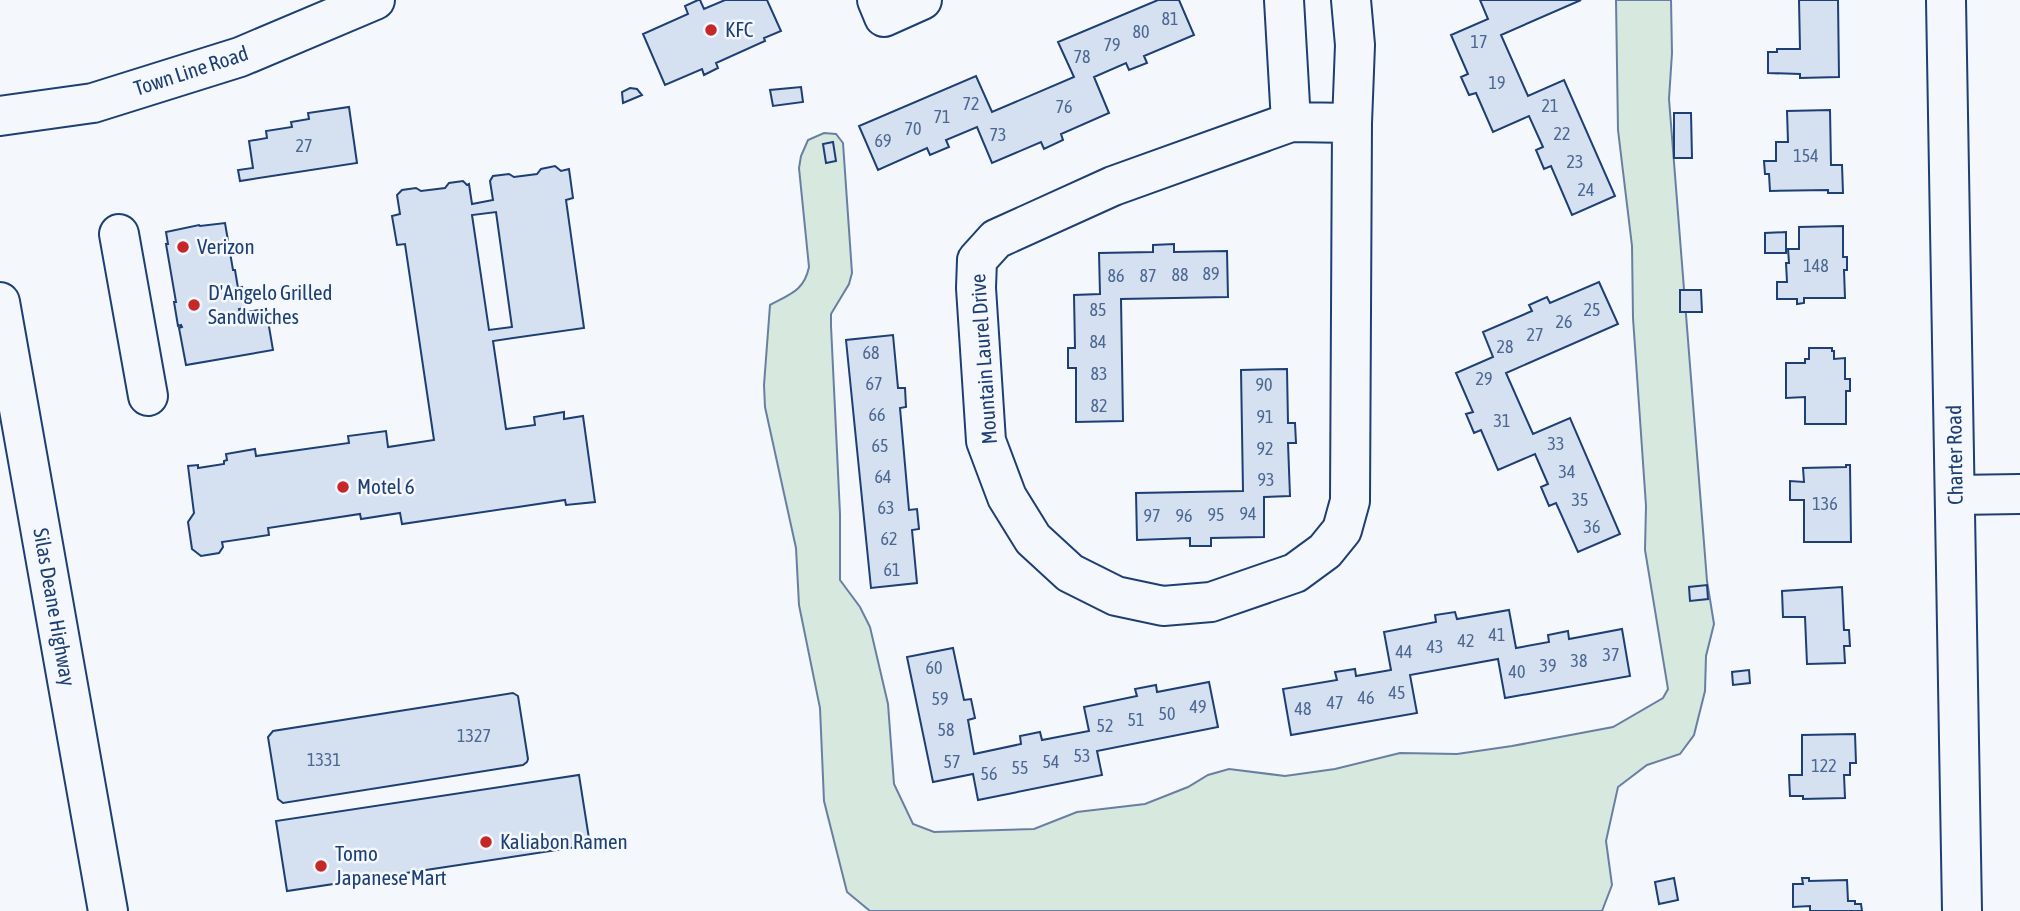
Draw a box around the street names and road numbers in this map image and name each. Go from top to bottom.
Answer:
street label: Town Line Road [130,40,251,100]
street label: Mountain Laurel Drive [965,273,1001,445]
street label: Charter Road [1941,405,1967,505]
street label: Silas Deane Highway [29,526,81,688]

